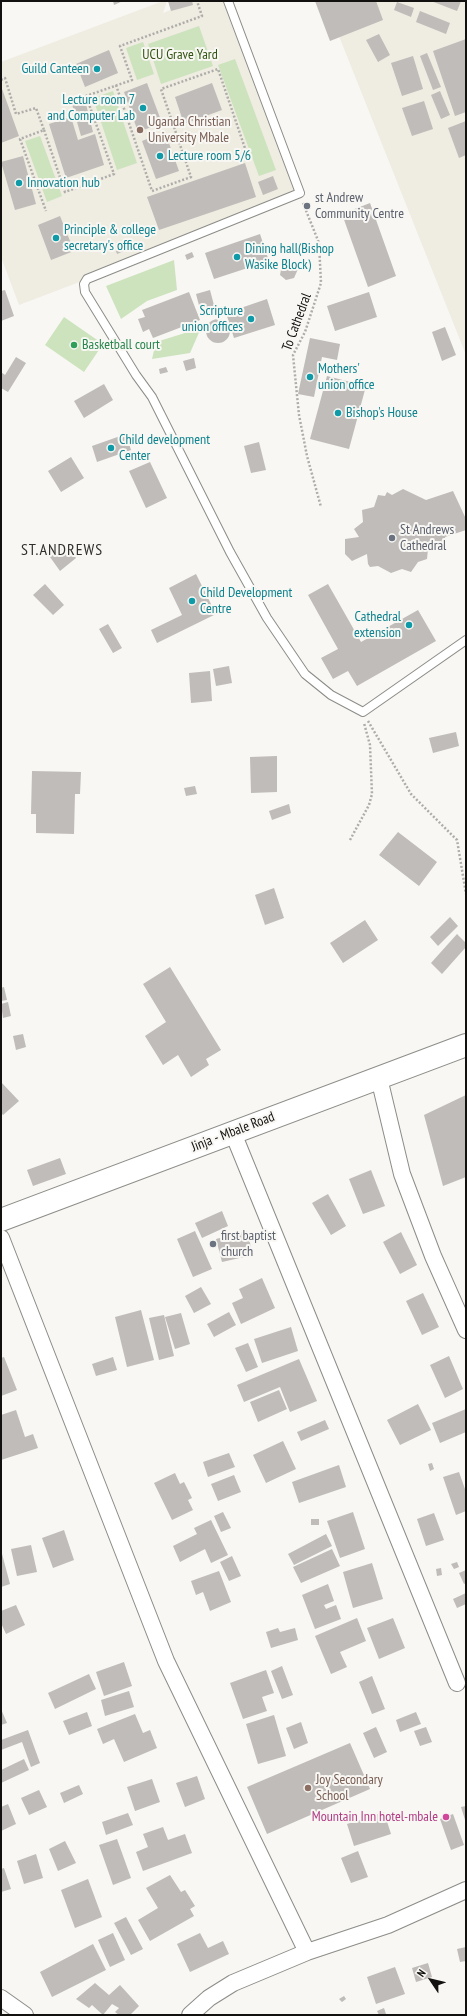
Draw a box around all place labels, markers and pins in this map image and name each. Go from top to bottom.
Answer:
place label: Guild Canteen [21,61,89,77]
marker: Guild Canteen [92,64,102,74]
place label: Lecture room 7 and Computer Lab [47,92,135,124]
marker: Lecture room 7 and Computer Lab [138,103,148,113]
place label: Uganda Christian University Mbale [148,114,231,146]
marker: Uganda Christian University Mbale [135,125,145,135]
place label: Lecture room 5/6 [168,148,251,164]
marker: Lecture room 5/6 [155,151,165,161]
place label: Innovation hub [27,175,100,191]
marker: Innovation hub [14,178,24,188]
place label: st Andrew Community Centre [315,190,404,222]
marker: st Andrew Community Centre [302,201,312,211]
place label: Principle & college secretary's office [64,222,156,254]
marker: Principle & college secretary's office [51,233,61,243]
place label: Dining hall(Bishop Wasike Block) [245,241,334,274]
marker: Dining hall(Bishop Wasike Block) [232,252,242,262]
place label: Scripture union offices [182,303,243,336]
marker: Scripture union offices [246,314,256,324]
place label: Basketball court [82,337,160,353]
marker: Basketball court [69,340,79,350]
place label: Mothers' union office [318,361,375,394]
marker: Mothers' union office [305,372,315,382]
place label: Bishop's House [346,405,418,421]
marker: Bishop's House [333,408,343,418]
place label: Child development Center [119,432,210,464]
marker: Child development Center [106,443,116,453]
place label: St Andrews Cathedral [400,522,454,554]
marker: St Andrews Cathedral [387,533,397,543]
place label: Child Development Centre [200,585,292,618]
marker: Child Development Centre [187,596,197,606]
place label: Cathedral extension [354,609,401,642]
marker: Cathedral extension [404,620,414,630]
place label: first baptist church [221,1228,276,1260]
marker: first baptist church [208,1239,218,1249]
place label: Joy Secondary School [316,1772,383,1804]
marker: Joy Secondary School [303,1783,313,1793]
place label: Mountain Inn hotel-mbale [312,1809,438,1825]
marker: Mountain Inn hotel-mbale [441,1812,451,1822]

